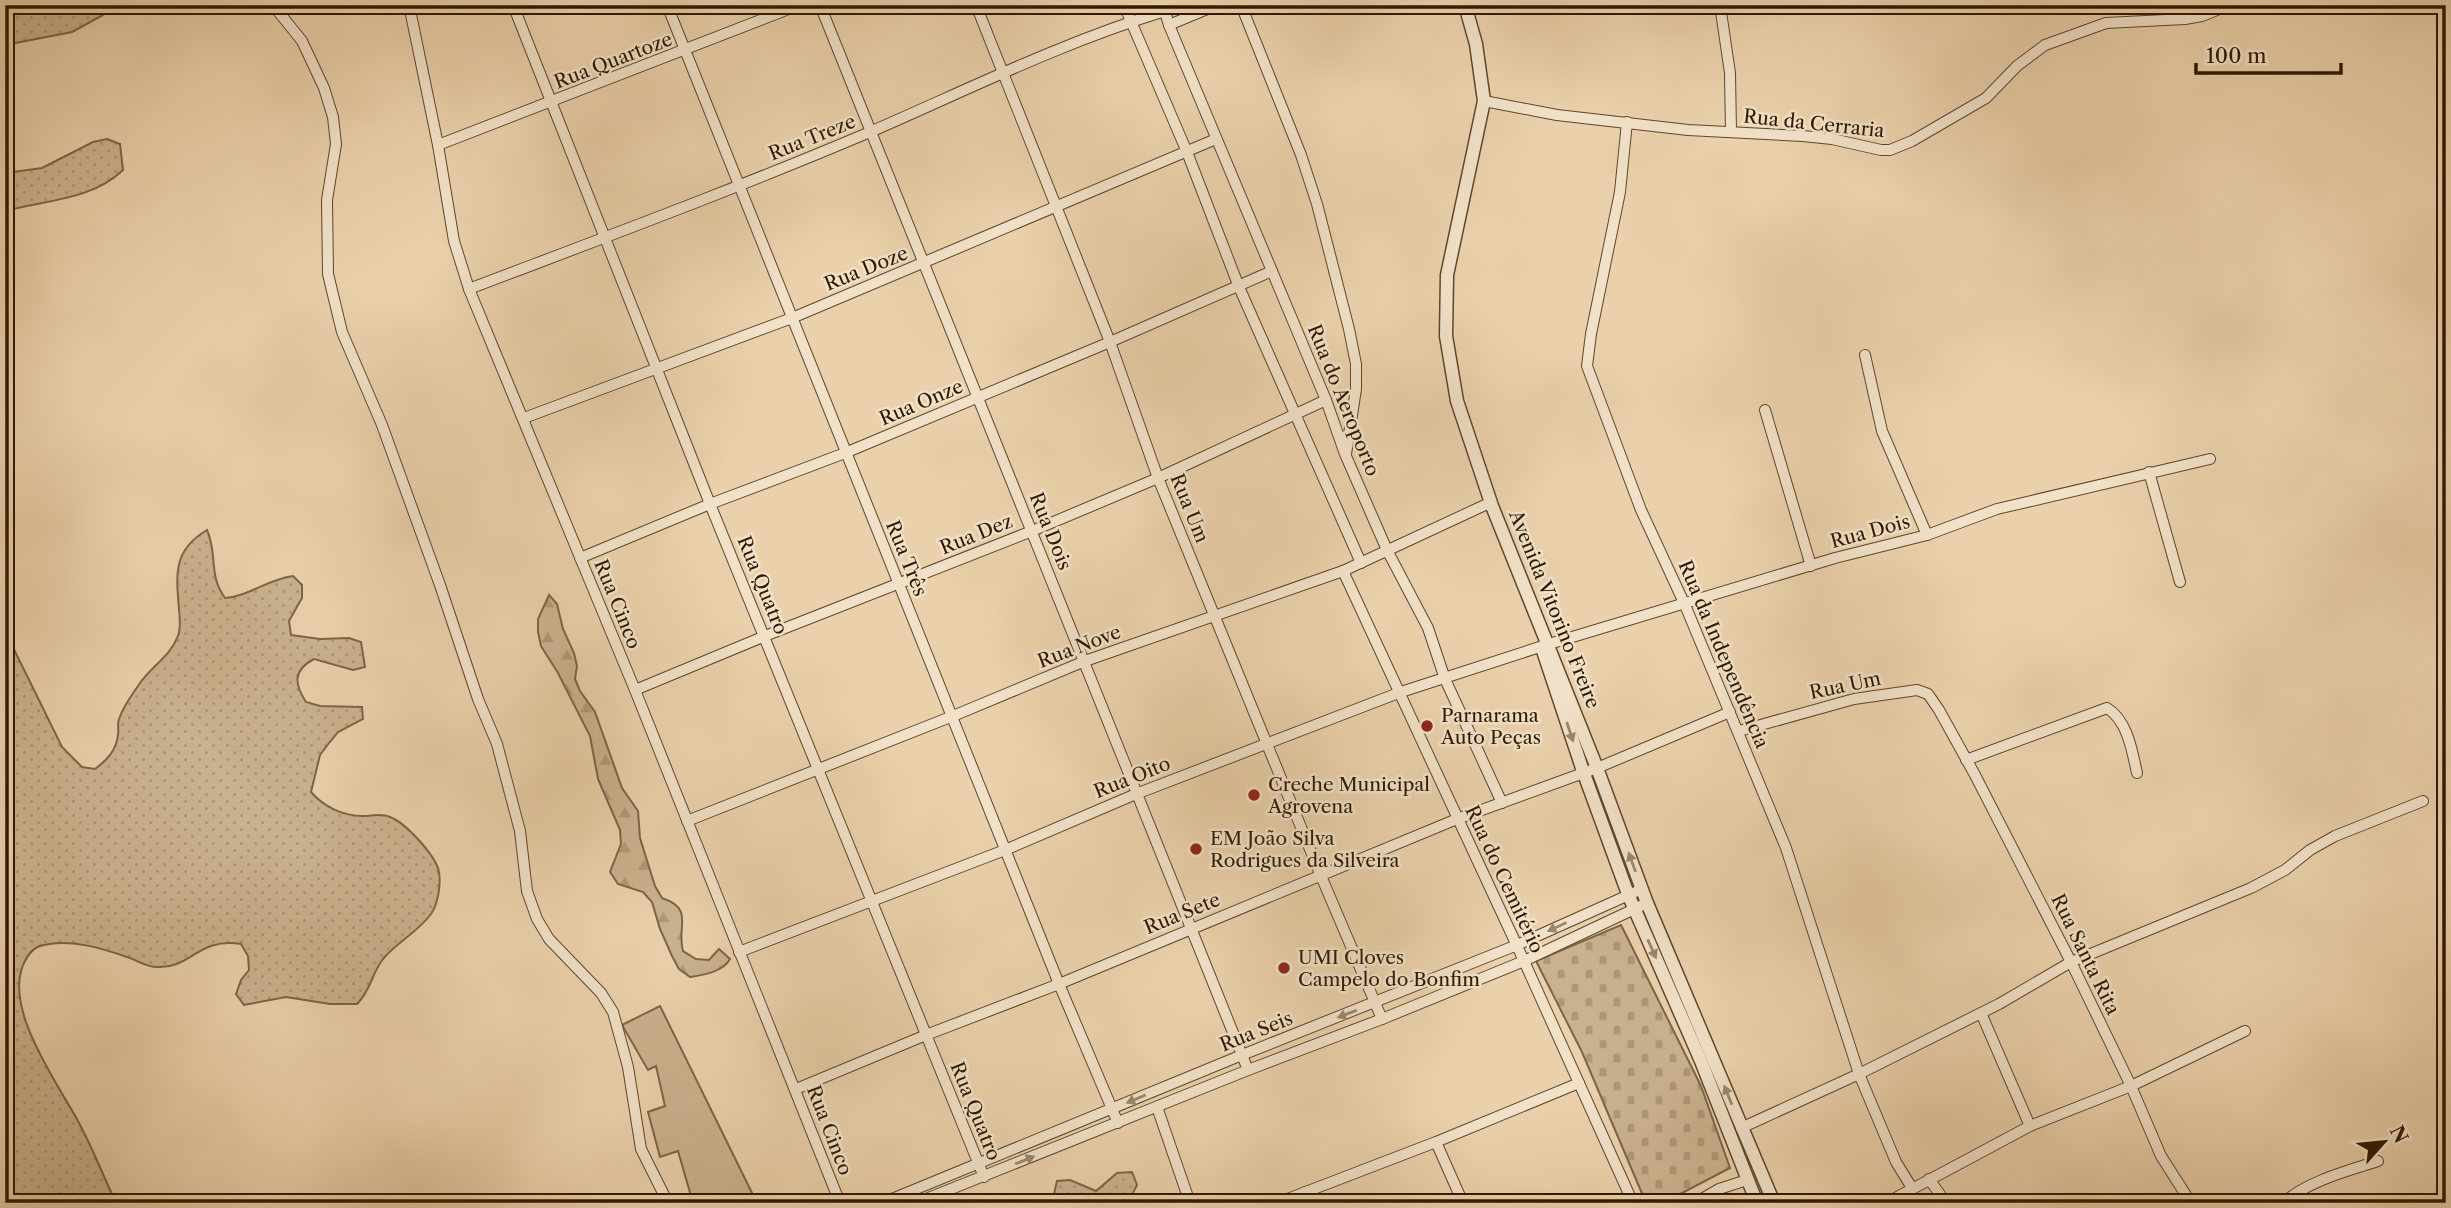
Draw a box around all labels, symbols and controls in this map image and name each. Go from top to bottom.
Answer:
street label: Rua Quartoze [551,27,676,94]
scale bar [2196,32,2341,76]
text: 100 m [2206,43,2267,68]
street label: Rua da Cerraria [1742,105,1886,142]
street label: Rua Treze [765,110,859,165]
street label: Rua Doze [821,241,911,296]
street label: Rua do Aeroporto [1303,321,1384,479]
street label: Rua Onze [876,375,966,430]
street label: Rua Um [1165,470,1214,546]
street label: Rua Dois [1025,489,1076,573]
street label: Avenida Vitorino Freire [1504,506,1605,712]
street label: Rua Dez [937,510,1016,559]
street label: Rua Dois [1828,510,1912,553]
street label: Rua Três [881,517,932,599]
street label: Rua Quatro [732,533,793,638]
street label: Rua Cinco [589,556,646,652]
street label: Rua da Independência [1673,557,1774,752]
street label: Rua Nove [1034,620,1124,673]
street label: Rua Um [1807,667,1883,704]
place label: Parnarama Auto Peças [1440,704,1541,749]
marker: Parnarama Auto Peças [1419,718,1435,734]
one-way arrow [1565,722,1576,743]
street label: Rua Oito [1091,752,1174,803]
place label: Creche Municipal Agrovena [1267,773,1430,818]
marker: Creche Municipal Agrovena [1246,787,1262,803]
street label: Rua do Cemitério [1460,802,1549,957]
place label: EM João Silva Rodrigues da Silveira [1210,827,1400,872]
marker: EM João Silva Rodrigues da Silveira [1188,841,1204,857]
one-way arrow [1626,852,1637,873]
street label: Rua Sete [1141,888,1224,939]
street label: Rua Santa Rita [2046,890,2125,1018]
one-way arrow [1547,921,1567,933]
one-way arrow [1646,939,1658,959]
place label: UMI Cloves Campelo do Bonfim [1298,946,1480,991]
marker: UMI Cloves Campelo do Bonfim [1276,960,1292,976]
street label: Rua Seis [1216,1006,1296,1056]
one-way arrow [1336,1008,1357,1019]
street label: Rua Quatro [945,1059,1006,1164]
street label: Rua Cinco [802,1082,857,1178]
one-way arrow [1722,1084,1733,1105]
one-way arrow [1126,1093,1146,1105]
north arrow [2350,1106,2420,1176]
text: N [2385,1122,2413,1147]
one-way arrow [1015,1154,1035,1166]

